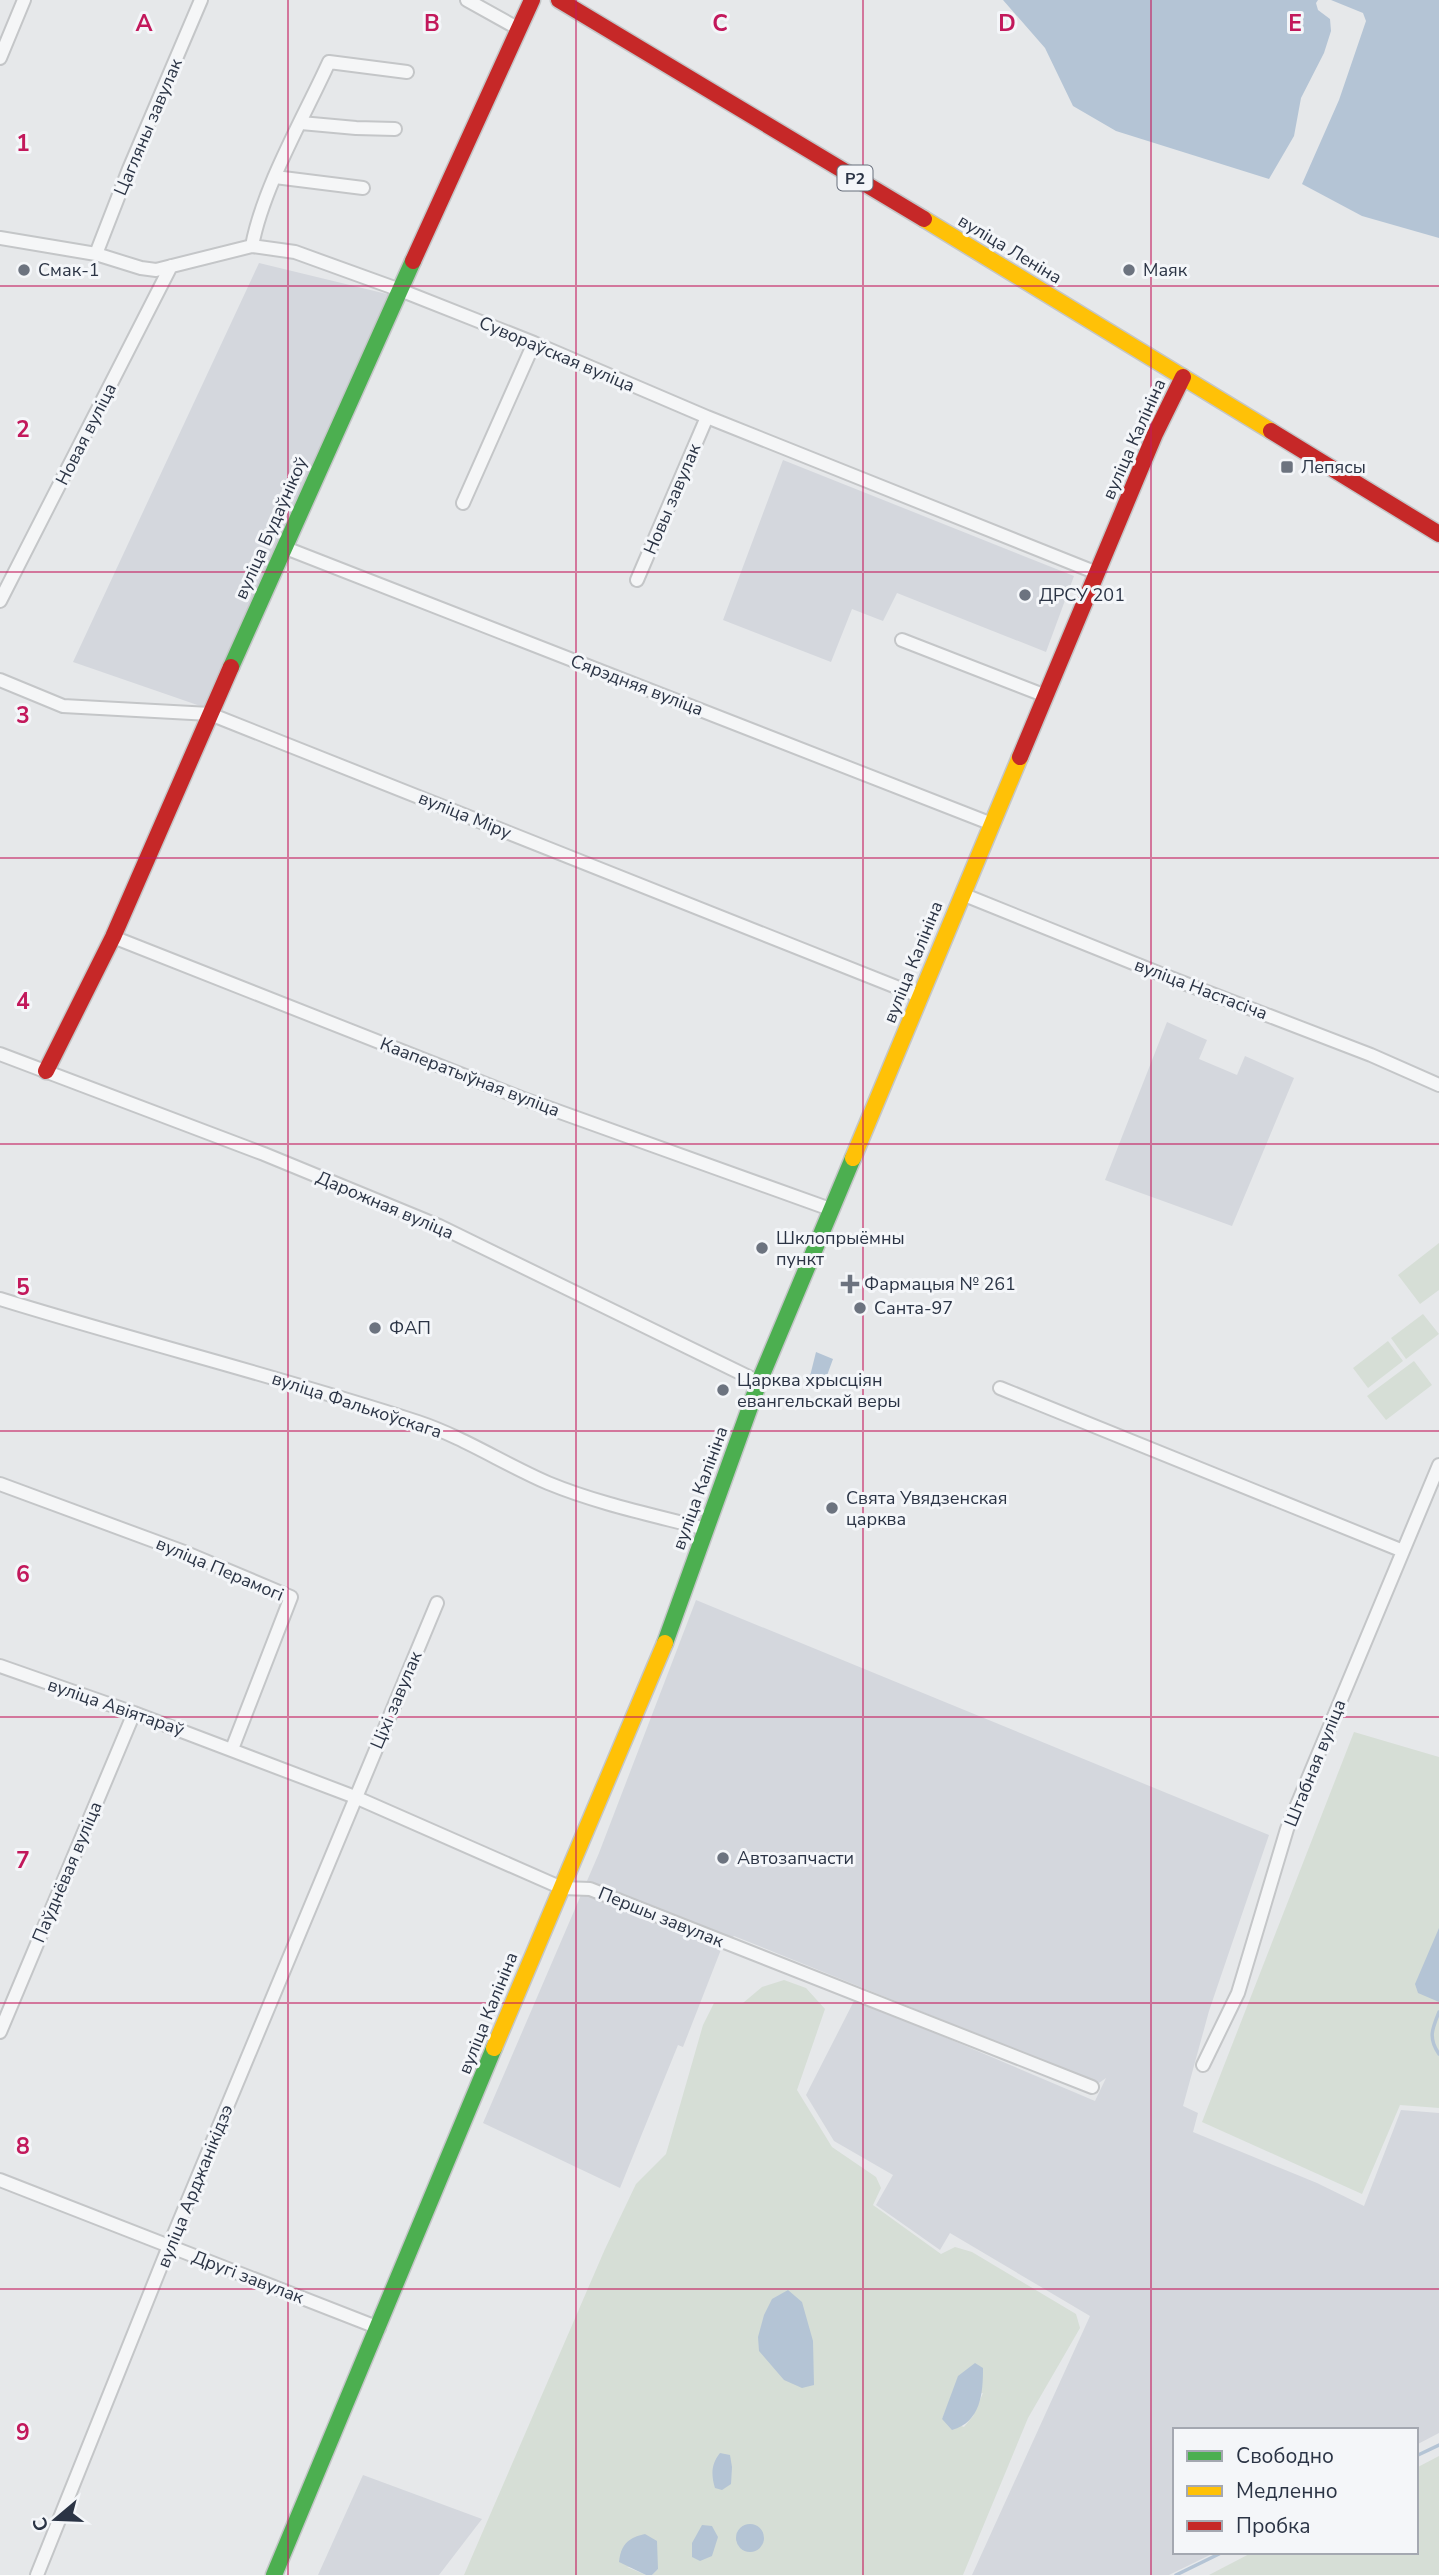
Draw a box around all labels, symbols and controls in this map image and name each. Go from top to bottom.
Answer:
text: A [135,8,153,39]
text: B [424,8,440,39]
text: C [712,8,728,39]
text: D [998,8,1016,39]
text: E [1288,8,1302,39]
street label: Цагляны завулак [108,54,188,199]
text: 1 [16,128,30,159]
road number: Р2 [838,166,872,190]
street label: вуліца Леніна [954,209,1066,289]
place label: Смак-1 [38,258,100,282]
place label: Маяк [1143,258,1188,282]
marker: Смак-1 [16,262,32,278]
marker: Маяк [1121,262,1137,278]
street label: Сувораўская вуліца [475,310,639,398]
street label: вуліца Калініна [1097,375,1171,503]
street label: Новая вуліца [50,379,122,489]
text: 2 [16,414,30,445]
street label: Новы завулак [638,439,706,558]
street label: вуліца Будаўнікоў [229,453,313,603]
place label: Лепясы [1301,455,1366,479]
marker: Лепясы [1279,459,1295,475]
place label: ДРСУ 201 [1039,583,1125,607]
marker: ДРСУ 201 [1017,587,1033,603]
street label: Сярэдняя вуліца [567,649,707,721]
text: 3 [16,700,30,731]
street label: вуліца Міру [415,785,516,845]
street label: вуліца Калініна [878,897,948,1027]
street label: вуліца Настасіча [1131,953,1271,1025]
text: 4 [16,986,30,1017]
street label: Кааператыўная вуліца [377,1032,563,1122]
street label: Дарожная вуліца [313,1165,457,1245]
place label: Шклопрыёмны пункт [776,1226,905,1271]
marker: Шклопрыёмны пункт [754,1240,770,1256]
text: 5 [16,1272,30,1303]
place label: Фармацыя № 261 [864,1272,1016,1296]
marker: Фармацыя № 261 [842,1276,858,1292]
place label: Санта-97 [874,1296,953,1320]
marker: Санта-97 [852,1300,868,1316]
place label: ФАП [389,1316,431,1340]
marker: ФАП [367,1320,383,1336]
street label: вуліца Фалькоўскага [269,1366,445,1444]
place label: Царква хрысціян евангельскай веры [737,1368,901,1413]
marker: Царква хрысціян евангельскай веры [715,1382,731,1398]
street label: вуліца Калініна [667,1423,733,1553]
place label: Свята Увядзенская царква [846,1486,1008,1531]
marker: Свята Увядзенская царква [824,1500,840,1516]
street label: вуліца Перамогі [152,1531,288,1607]
text: 6 [16,1559,30,1590]
street label: Ціхі завулак [365,1647,428,1753]
street label: вуліца Авіятараў [44,1672,188,1742]
street label: Штабная вуліца [1279,1696,1351,1830]
street label: Паўднёвая вуліца [26,1798,108,1946]
text: 7 [16,1845,30,1876]
place label: Автозапчасти [737,1846,854,1870]
marker: Автозапчасти [715,1850,731,1866]
street label: Першы завулак [595,1881,728,1953]
street label: вуліца Калініна [453,1948,523,2078]
street label: вуліца Арджанікідзэ [151,2101,239,2271]
text: 8 [16,2131,30,2162]
street label: Другі завулак [189,2245,308,2309]
text: 9 [16,2417,30,2448]
legend [1173,2428,1418,2554]
text: Свободно [1236,2442,1334,2470]
text: Медленно [1236,2477,1338,2505]
north arrow [21,2484,91,2554]
text: Пробка [1236,2512,1310,2540]
text: С [26,2514,55,2535]

